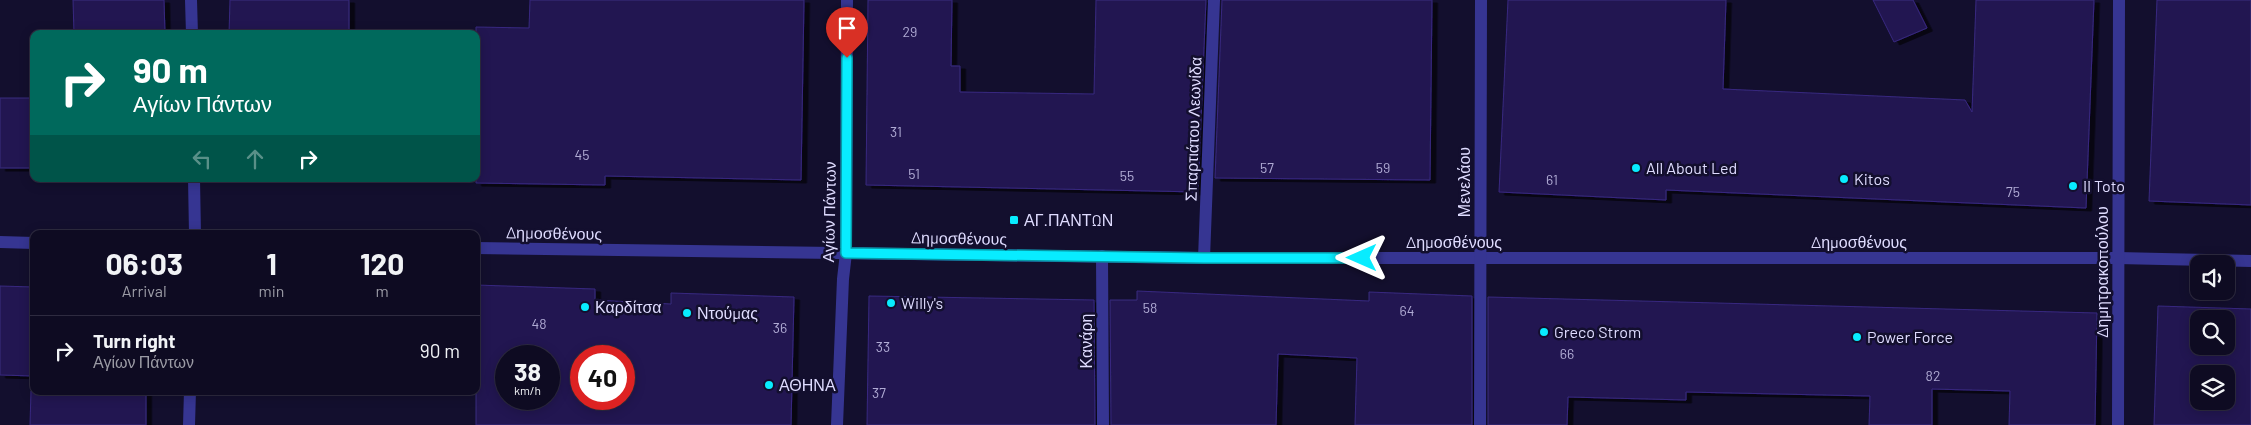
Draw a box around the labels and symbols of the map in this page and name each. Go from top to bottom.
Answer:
pin [826,7,868,58]
house number: 29 [903,23,917,40]
street label: Σπαρτιάτου Λεωνίδα [1180,56,1205,201]
house number: 31 [890,123,902,140]
house number: 45 [575,146,589,163]
street label: Μενελάου [1454,147,1473,217]
place label: All About Led [1646,158,1737,177]
house number: 57 [1260,159,1274,176]
house number: 59 [1376,159,1390,176]
street label: Αγίων Πάντων [818,161,839,263]
marker: All About Led [1630,162,1642,174]
house number: 51 [908,165,920,182]
house number: 55 [1120,167,1134,184]
place label: Kitos [1854,169,1890,188]
house number: 61 [1546,171,1558,188]
marker: Kitos [1838,173,1850,185]
place label: Il Toto [2083,176,2125,195]
marker: Il Toto [2067,180,2079,192]
house number: 75 [2006,183,2020,200]
street label: Δημητρακοπούλου [2092,206,2111,338]
place label: ΑΓ.ΠΑΝΤΩΝ [1024,210,1113,229]
marker: ΑΓ.ΠΑΝΤΩΝ [1008,214,1020,226]
street label: Δημοσθένους [506,222,602,243]
street label: Δημοσθένους [911,227,1007,248]
position arrow [1335,231,1387,283]
street label: Δημοσθένους [1406,232,1502,251]
street label: Δημοσθένους [1811,232,1907,251]
place label: Willy's [901,293,943,312]
place label: Καρδίτσα [595,297,662,316]
marker: Willy's [885,297,897,309]
house number: 58 [1143,299,1157,316]
marker: Καρδίτσα [579,301,591,313]
house number: 64 [1400,302,1414,319]
place label: Ντούμας [697,303,758,322]
marker: Ντούμας [681,307,693,319]
street label: Κανάρη [1076,314,1095,368]
house number: 48 [531,315,547,332]
house number: 36 [773,319,787,336]
place label: Greco Strom [1554,322,1641,341]
marker: Greco Strom [1538,326,1550,338]
place label: Power Force [1867,327,1953,346]
marker: Power Force [1851,331,1863,343]
house number: 33 [876,338,890,355]
speed limit sign: 40 [570,345,635,410]
house number: 66 [1560,345,1574,362]
house number: 82 [1926,367,1940,384]
place label: ΑΘΗΝΑ [779,375,836,394]
marker: ΑΘΗΝΑ [763,379,775,391]
house number: 37 [872,384,886,401]

